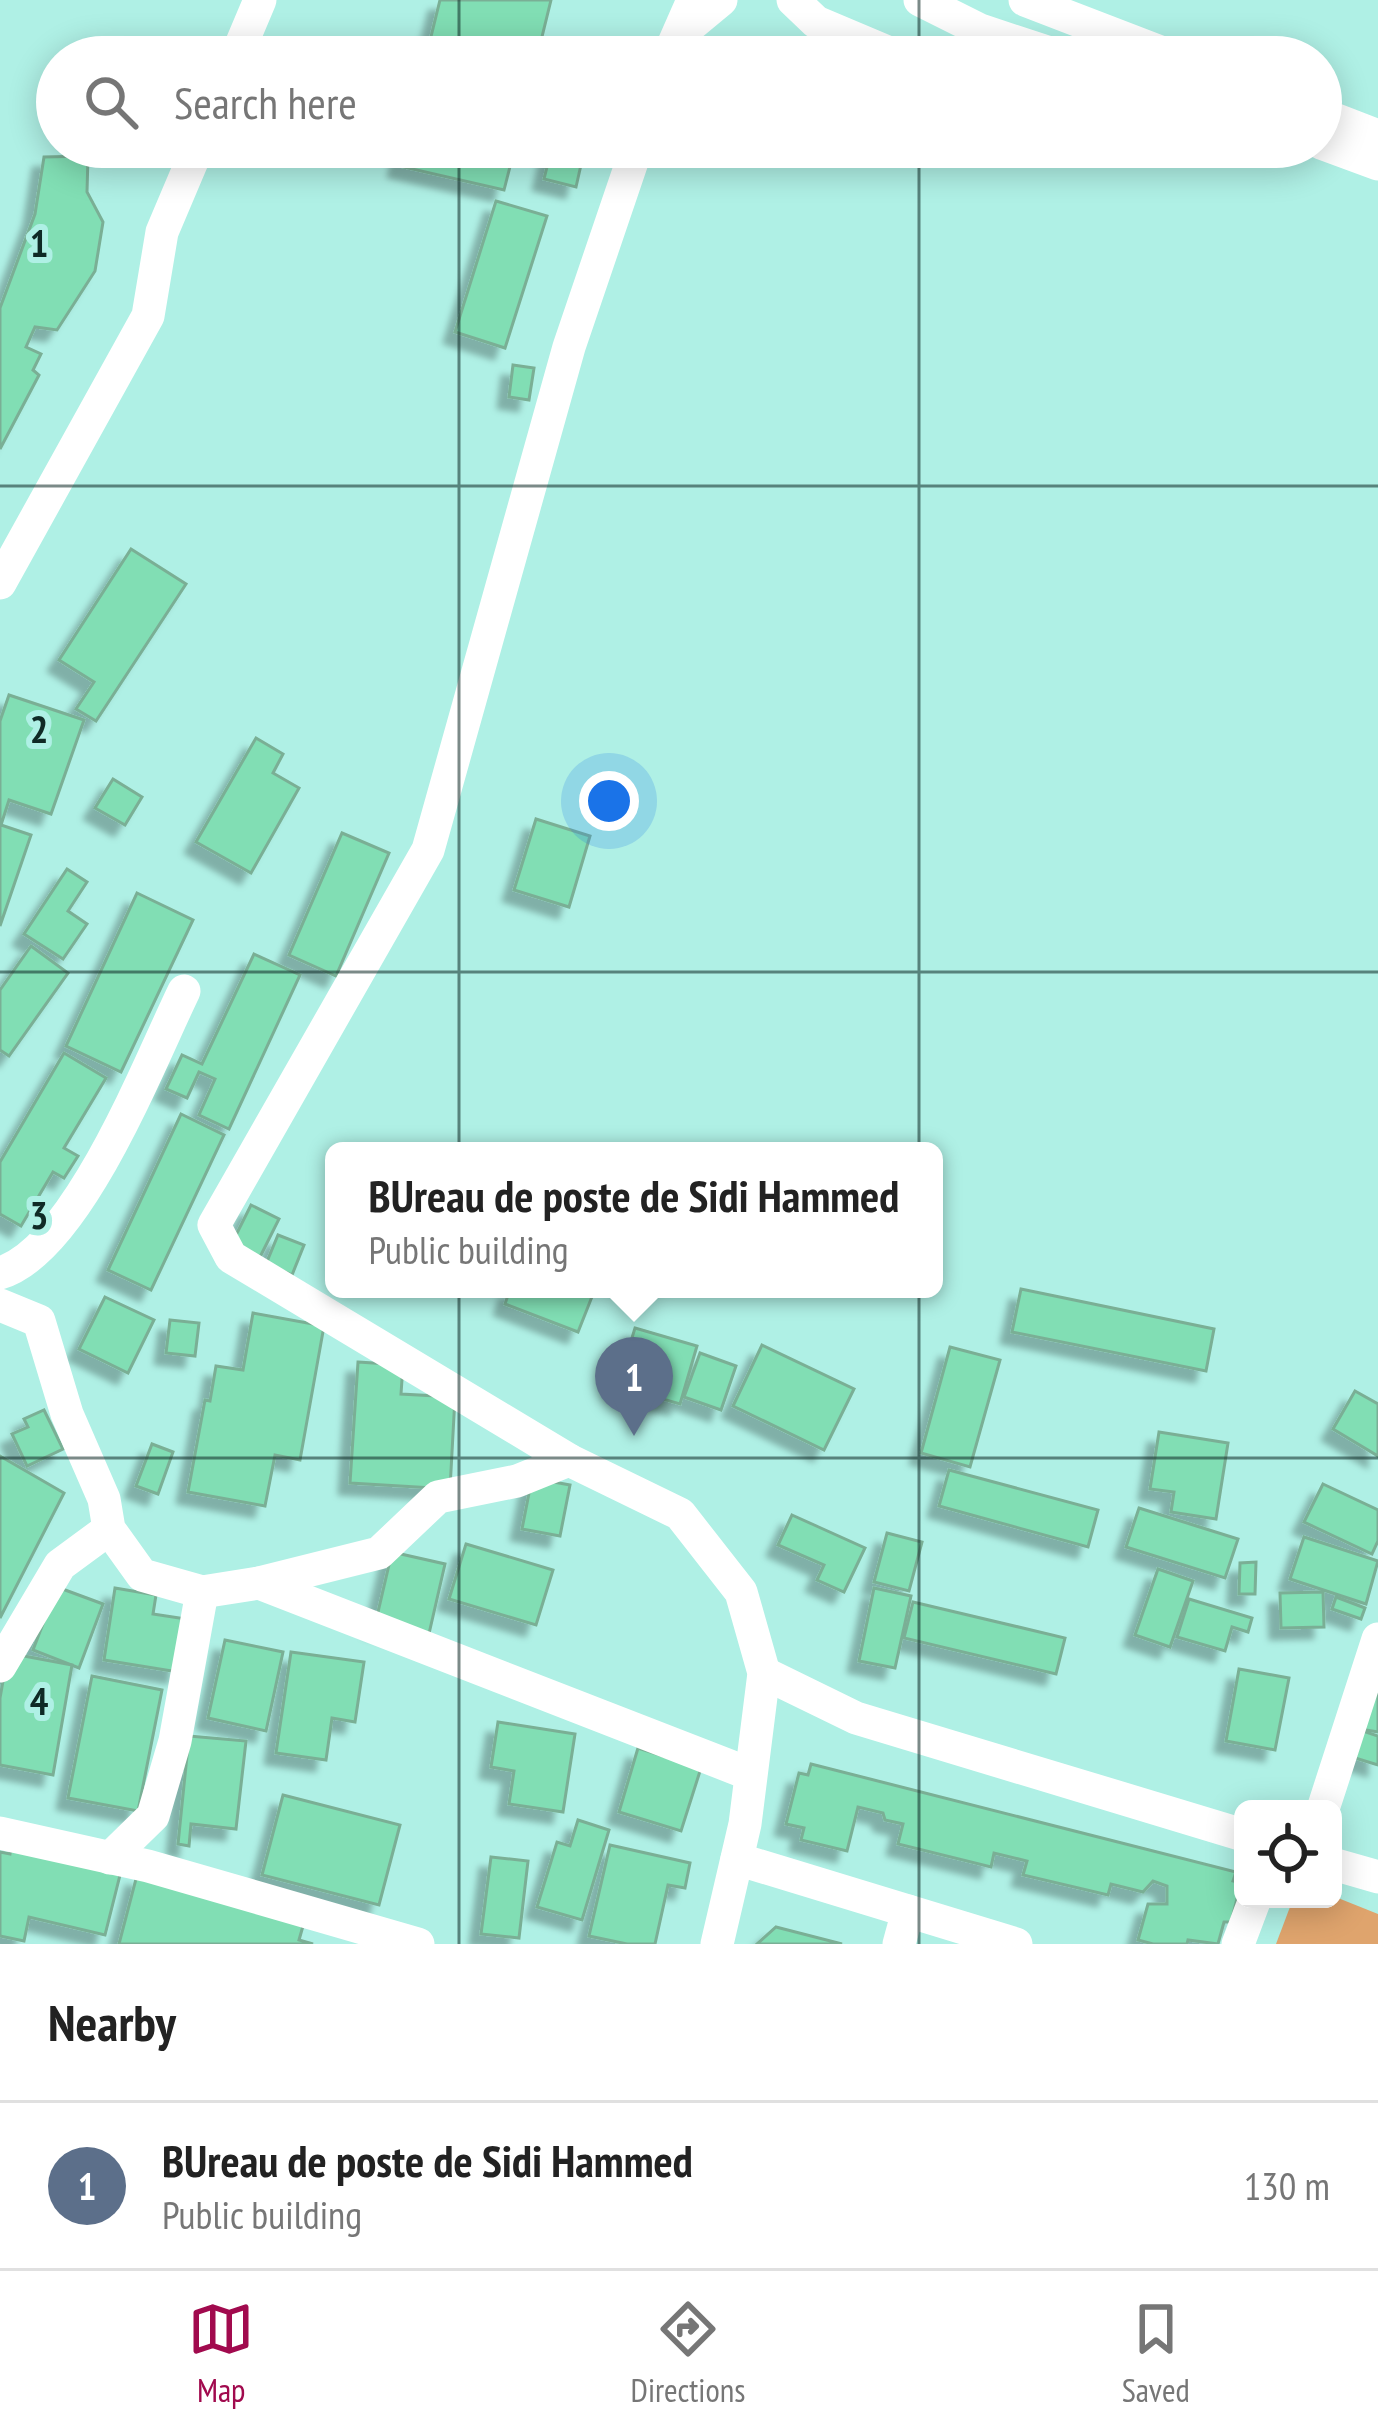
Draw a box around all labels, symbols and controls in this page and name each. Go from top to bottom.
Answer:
search box [36,36,1342,168]
icon: search [78,69,144,135]
text: Search here [174,73,357,131]
text: 1 [30,217,48,268]
text: 2 [30,703,48,754]
your location [579,771,639,831]
popup [325,1142,943,1298]
text: BUreau de poste de Sidi Hammed [369,1166,899,1224]
text: 3 [30,1189,48,1240]
text: Public building [369,1224,569,1275]
pin: 1 [595,1337,673,1436]
text: 4 [30,1675,49,1726]
map controls [1234,1800,1342,1908]
button: locate [1234,1800,1342,1908]
text: Nearby [48,1989,176,2055]
text: BUreau de poste de Sidi Hammed [162,2131,693,2189]
text: 1 [78,2160,96,2211]
text: 130 m [1244,2160,1330,2211]
text: Public building [162,2189,362,2240]
tab: Map [188,2296,254,2411]
tab: Directions [631,2296,745,2411]
tab: Saved [1122,2296,1190,2411]

